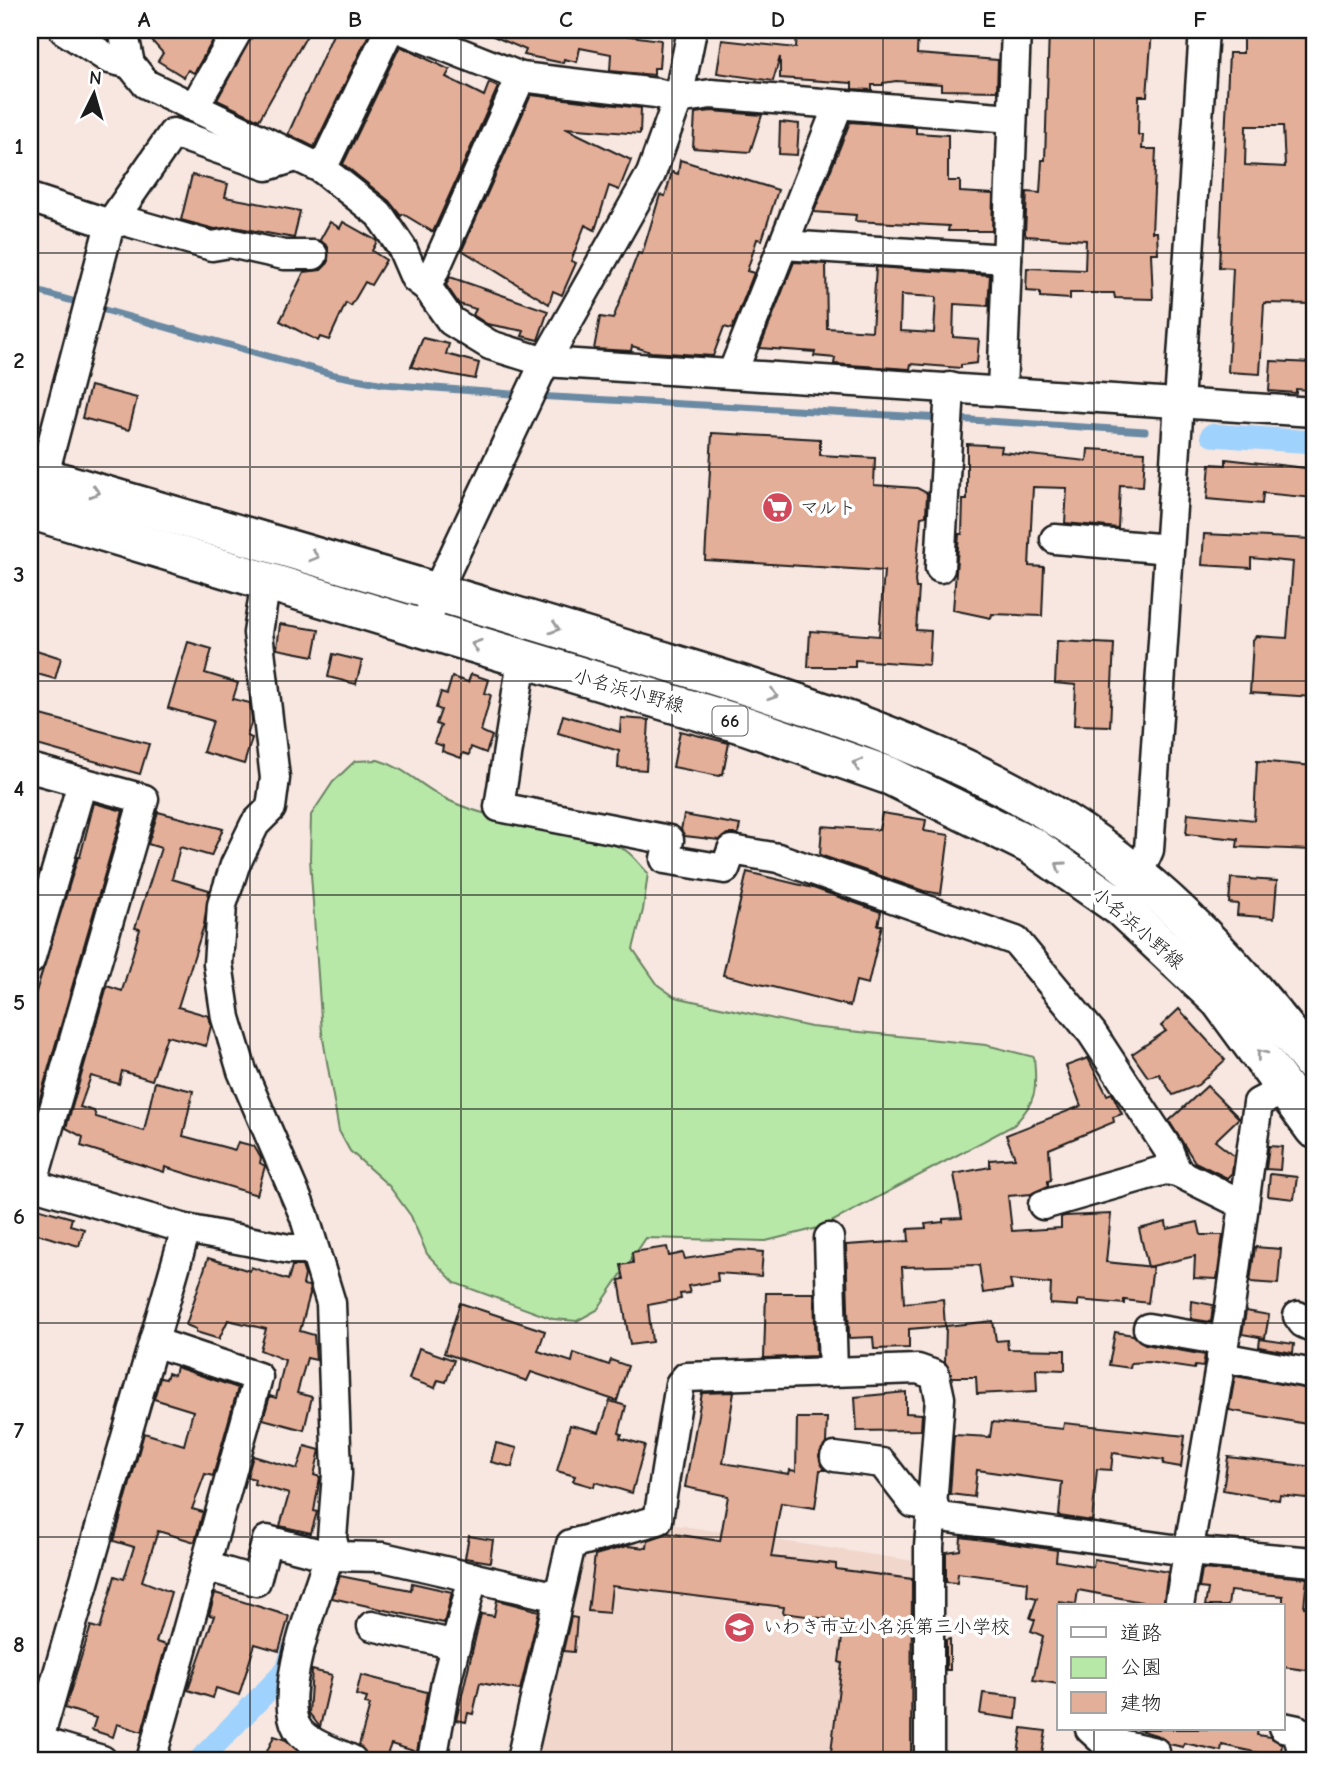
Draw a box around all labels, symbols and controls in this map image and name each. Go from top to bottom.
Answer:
text: A [138,6,151,33]
text: B [348,6,362,33]
text: C [559,6,573,33]
text: D [771,6,785,33]
text: E [982,6,996,33]
text: F [1193,6,1207,33]
north arrow [60,60,130,130]
text: N [88,67,103,90]
text: 1 [14,133,24,160]
text: 2 [13,347,25,374]
one-way arrow [89,484,101,499]
supermarket icon: マルト [760,491,794,525]
place label: マルト [800,497,857,519]
one-way arrow [308,547,320,562]
text: 3 [13,561,25,588]
one-way arrow [549,619,561,634]
one-way arrow [471,639,483,653]
street label: 小名浜小野線 [571,665,687,717]
one-way arrow [766,687,778,701]
road number: 66 [712,706,748,736]
one-way arrow [851,758,864,772]
text: 4 [14,775,25,802]
one-way arrow [1055,861,1068,874]
street label: 小名浜小野線 [1088,882,1188,974]
text: 5 [13,989,25,1016]
one-way arrow [1256,1049,1269,1061]
text: 6 [13,1203,25,1230]
text: 7 [14,1417,25,1444]
legend [1057,1604,1284,1730]
school or university icon: いわき市立小名浜第三小学校 [723,1610,757,1644]
place label: いわき市立小名浜第三小学校 [763,1616,1010,1638]
text: 道路 [1120,1621,1162,1645]
text: 8 [13,1631,25,1658]
text: 公園 [1120,1655,1162,1679]
text: 建物 [1120,1691,1162,1715]

